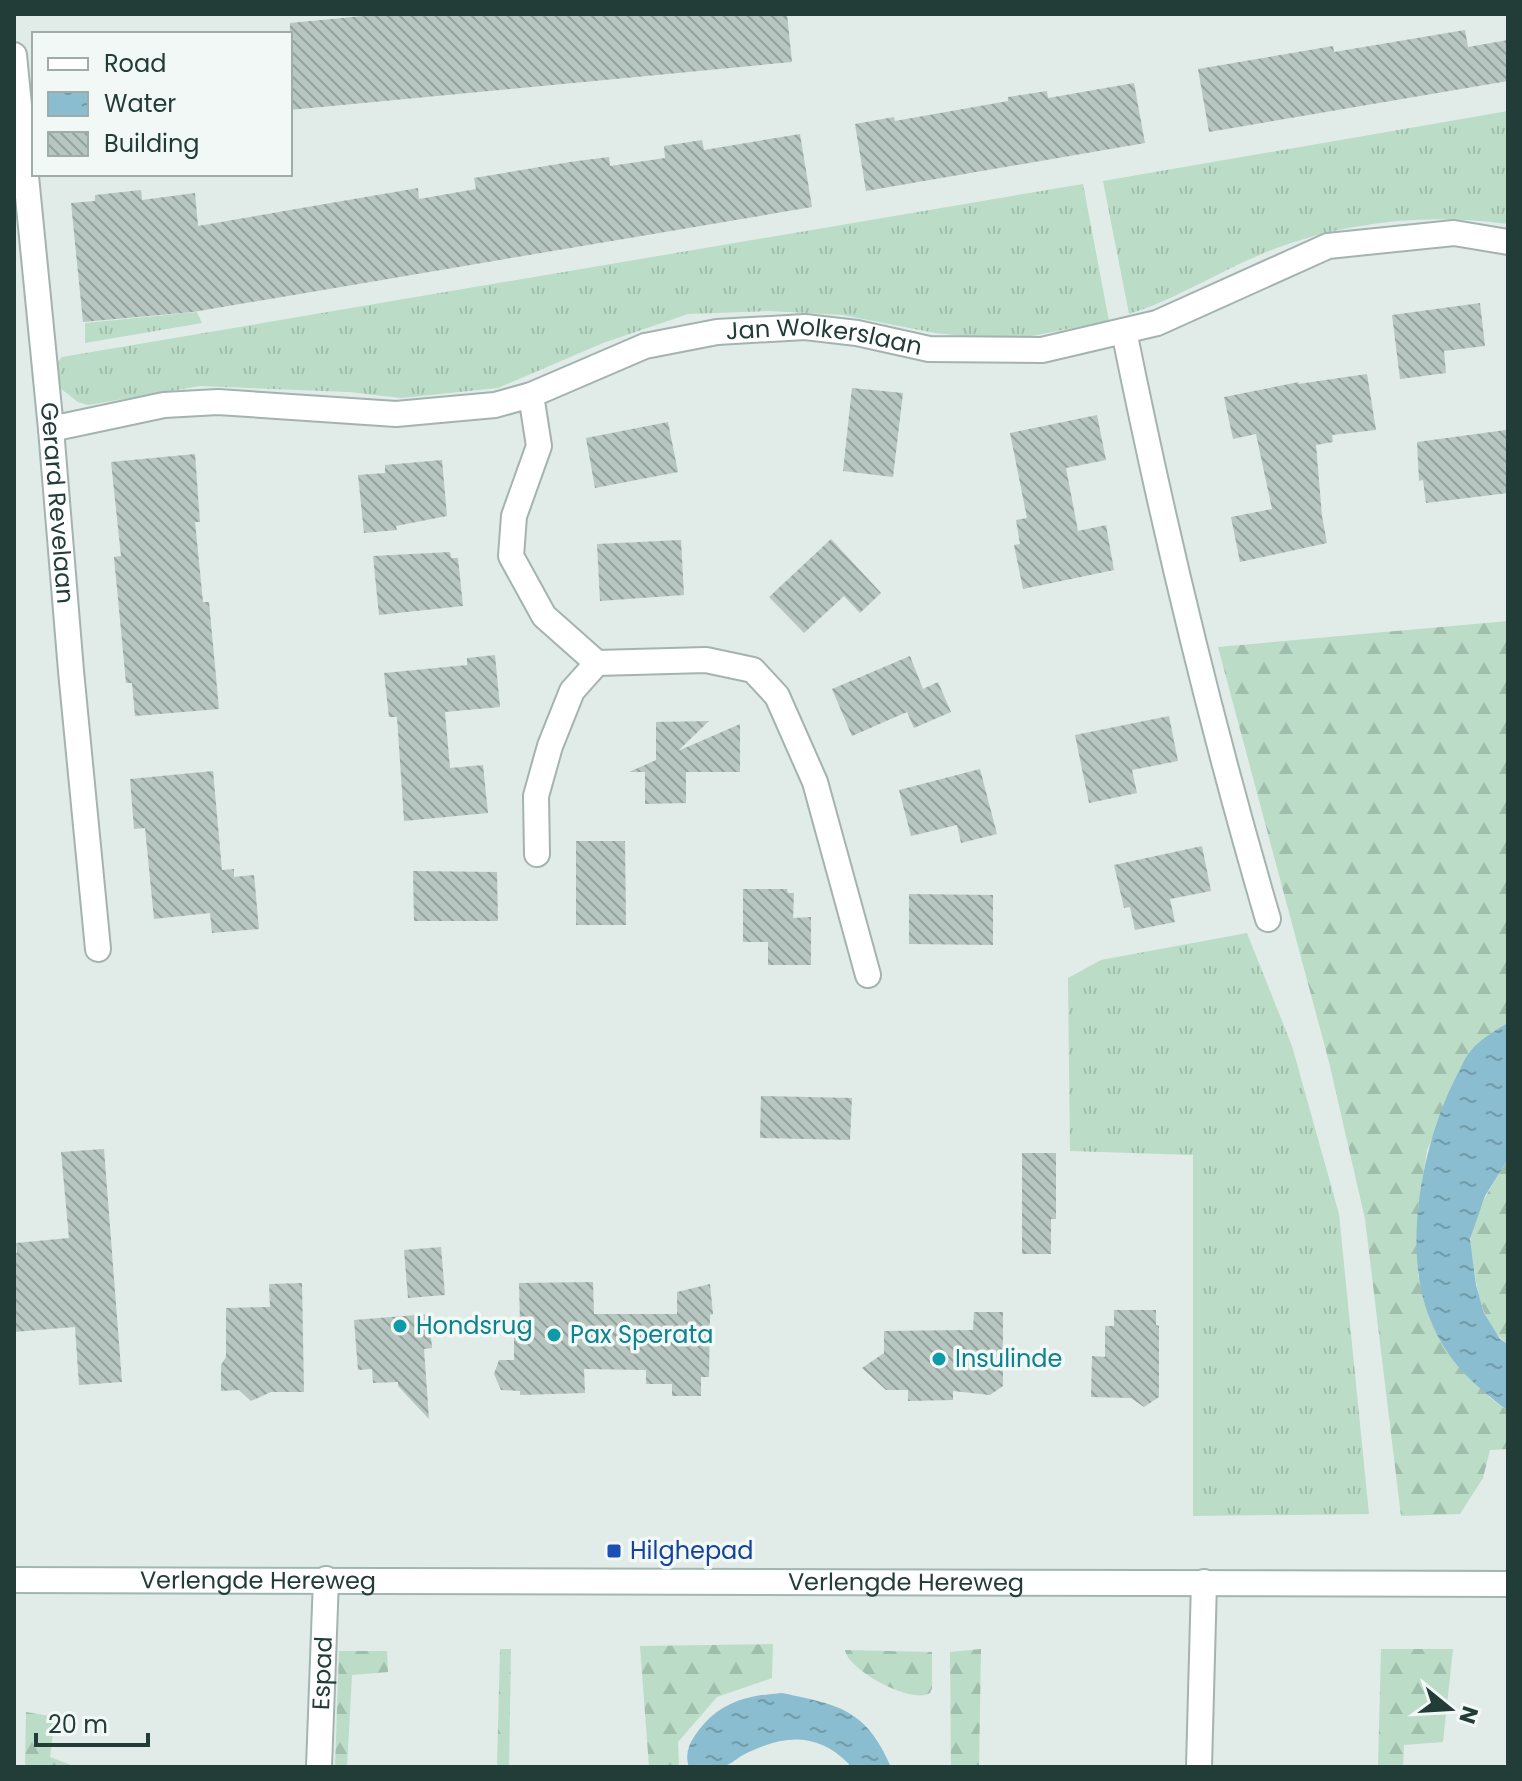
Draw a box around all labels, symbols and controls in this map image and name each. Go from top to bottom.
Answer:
legend [32,32,292,176]
text: Road [104,47,166,80]
text: Water [104,87,176,120]
text: Building [104,127,200,160]
street label: Jan Wolkerslaan [725,310,925,363]
street label: Gerard Revelaan [32,401,82,605]
place label: Hondsrug [416,1309,533,1342]
marker: Hondsrug [391,1317,409,1335]
place label: Pax Sperata [570,1318,713,1351]
marker: Pax Sperata [545,1326,563,1344]
place label: Insulinde [955,1342,1062,1375]
marker: Insulinde [930,1350,948,1368]
place label: Hilghepad [630,1534,754,1567]
marker: Hilghepad [605,1542,623,1560]
street label: Verlengde Hereweg [140,1563,376,1597]
street label: Verlengde Hereweg [788,1565,1024,1599]
street label: Espad [304,1636,340,1710]
north arrow [1410,1669,1490,1749]
scale bar [36,1697,148,1747]
text: N [1451,1702,1486,1728]
text: 20 m [48,1708,108,1741]

